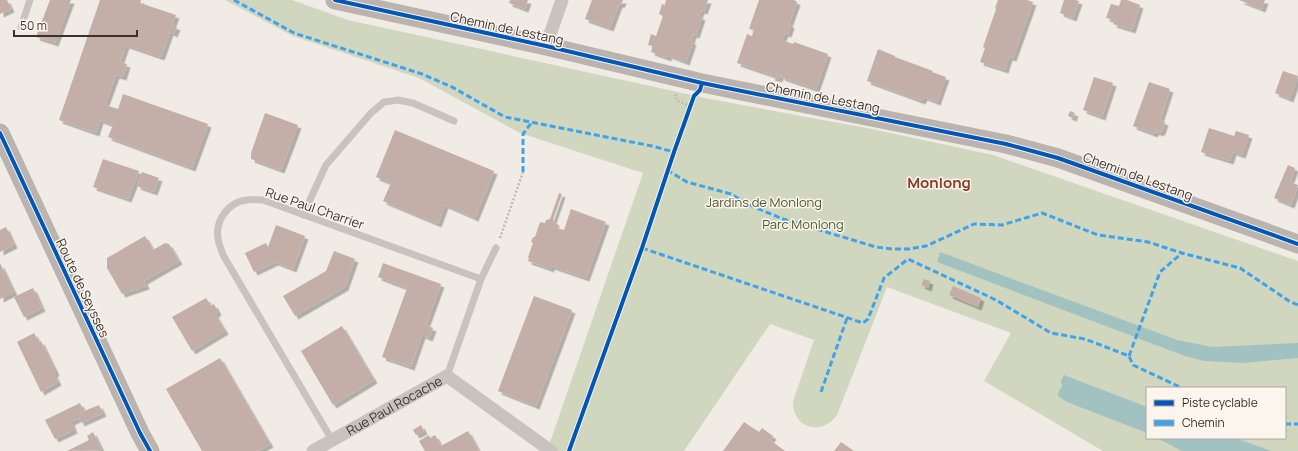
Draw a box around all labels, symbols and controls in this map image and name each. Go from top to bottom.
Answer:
street label: Chemin de Lestang [449,7,565,49]
scale bar [14,12,137,38]
text: 50 m [20,17,47,34]
street label: Chemin de Lestang [765,77,881,117]
street label: Chemin de Lestang [1081,148,1195,204]
district label: Monlong [907,172,971,193]
street label: Rue Paul Charrier [263,183,367,233]
park label: Jardins de Monlong [706,193,822,211]
park label: Parc Monlong [762,215,844,233]
street label: Route de Seysses [52,236,114,340]
street label: Rue Paul Rocache [343,371,446,440]
legend [1146,387,1286,439]
text: Piste cyclable [1182,394,1258,411]
text: Chemin [1182,414,1225,431]

